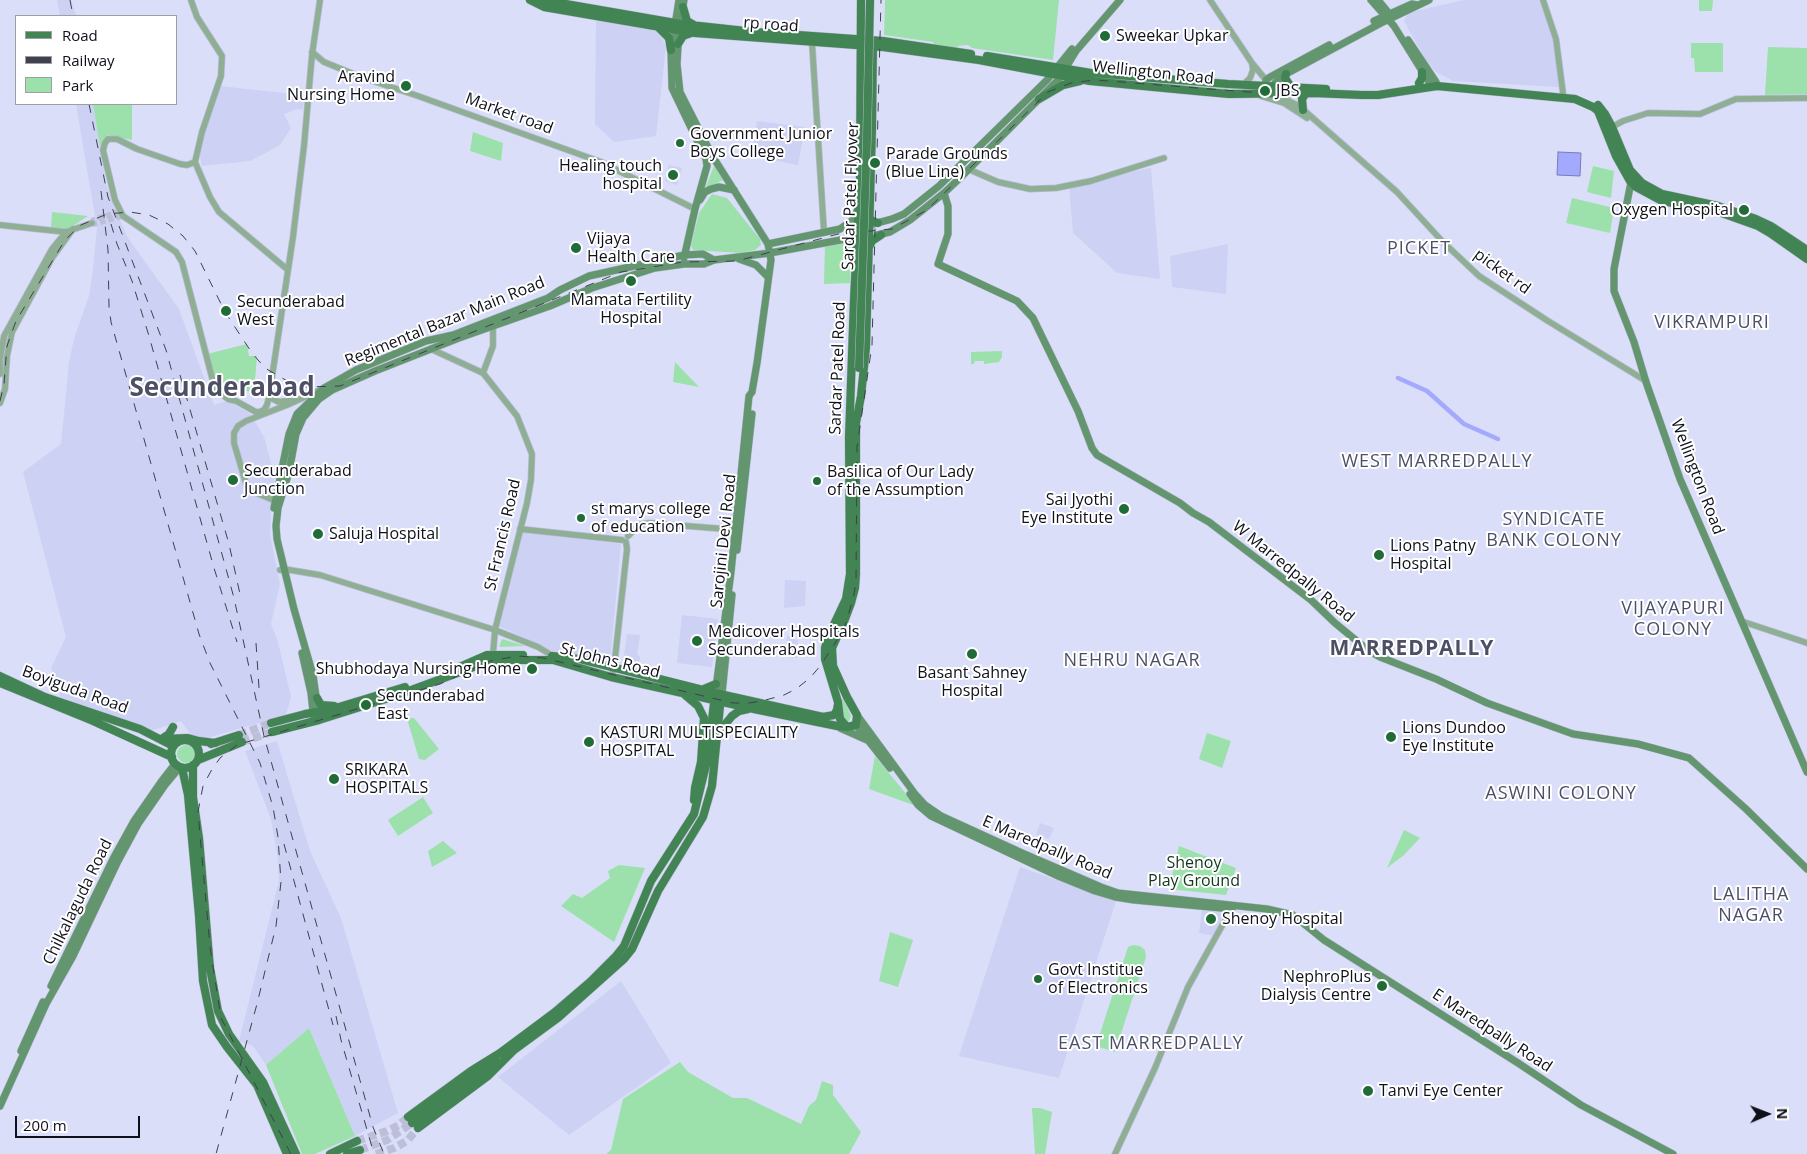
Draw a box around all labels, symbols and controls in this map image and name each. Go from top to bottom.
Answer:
street label: rp road [743,13,799,37]
legend [15,15,178,105]
text: Road [62,25,98,45]
place label: Sweekar Upkar [1116,26,1228,46]
marker: Sweekar Upkar [1098,29,1112,43]
text: Railway [62,50,115,70]
street label: Wellington Road [1091,57,1215,89]
place label: Aravind Nursing Home [287,67,395,105]
text: Park [62,75,93,95]
marker: Aravind Nursing Home [399,79,413,93]
place label: JBS [1276,81,1299,101]
marker: JBS [1258,84,1272,98]
street label: Market road [463,89,555,139]
street label: Sardar Patel Flyover [839,121,863,271]
place label: Government Junior Boys College [690,124,832,162]
marker: Government Junior Boys College [674,137,686,149]
place label: Parade Grounds (Blue Line) [886,144,1008,182]
place label: Healing touch hospital [559,156,662,194]
marker: Parade Grounds (Blue Line) [868,156,882,170]
marker: Healing touch hospital [666,168,680,182]
place label: Oxygen Hospital [1611,200,1733,220]
marker: Oxygen Hospital [1737,203,1751,217]
place label: Vijaya Health Care [587,229,675,267]
district label: PICKET [1386,238,1452,260]
marker: Vijaya Health Care [569,241,583,255]
street label: picket rd [1470,245,1534,299]
street label: Regimental Bazar Main Road [342,273,548,371]
marker: Mamata Fertility Hospital [624,274,638,288]
place label: Mamata Fertility Hospital [570,290,692,328]
place label: Secunderabad West [237,292,345,330]
street label: Sardar Patel Road [826,301,850,435]
marker: Secunderabad West [219,304,233,318]
district label: VIKRAMPURI [1653,312,1771,334]
district label: Secunderabad [129,373,315,405]
street label: Wellington Road [1666,417,1728,537]
district label: WEST MARREDPALLY [1340,451,1534,473]
place label: Secunderabad Junction [244,461,352,499]
place label: Basilica of Our Lady of the Assumption [827,462,974,500]
marker: Secunderabad Junction [226,473,240,487]
street label: Sarojini Devi Road [707,473,741,609]
marker: Basilica of Our Lady of the Assumption [811,475,823,487]
street label: St Francis Road [481,477,525,593]
place label: Sai Jyothi Eye Institute [1021,490,1113,528]
place label: st marys college of education [591,499,711,537]
marker: Sai Jyothi Eye Institute [1117,502,1131,516]
district label: SYNDICATE BANK COLONY [1485,509,1623,552]
marker: st marys college of education [575,512,587,524]
street label: W Marredpally Road [1228,517,1358,627]
place label: Saluja Hospital [329,524,439,544]
marker: Saluja Hospital [311,527,325,541]
place label: Lions Patny Hospital [1390,536,1476,574]
marker: Lions Patny Hospital [1372,548,1386,562]
district label: VIJAYAPURI COLONY [1620,598,1726,640]
place label: Medicover Hospitals Secunderabad [708,622,859,660]
marker: Medicover Hospitals Secunderabad [690,634,704,648]
district label: MARREDPALLY [1328,636,1496,662]
street label: St Johns Road [558,639,662,683]
marker: Basant Sahney Hospital [965,647,979,661]
district label: NEHRU NAGAR [1062,650,1202,672]
place label: Shubhodaya Nursing Home [316,659,521,679]
street label: Boyiguda Road [19,662,131,718]
marker: Shubhodaya Nursing Home [525,662,539,676]
place label: Basant Sahney Hospital [917,663,1027,701]
place label: Secunderabad East [377,686,485,724]
marker: Secunderabad East [359,698,373,712]
place label: Lions Dundoo Eye Institute [1402,718,1506,756]
place label: KASTURI MULTISPECIALITY HOSPITAL [600,723,798,761]
marker: Lions Dundoo Eye Institute [1384,730,1398,744]
marker: KASTURI MULTISPECIALITY HOSPITAL [582,735,596,749]
place label: SRIKARA HOSPITALS [345,760,428,798]
marker: SRIKARA HOSPITALS [327,772,341,786]
district label: ASWINI COLONY [1484,783,1638,805]
street label: E Maredpally Road [979,812,1115,884]
street label: Chilkalaguda Road [39,836,117,968]
park label: Shenoy Play Ground [1148,853,1240,891]
district label: LALITHA NAGAR [1712,884,1790,926]
place label: Shenoy Hospital [1222,909,1343,929]
marker: Shenoy Hospital [1204,912,1218,926]
place label: Govt Institue of Electronics [1048,960,1148,998]
place label: NephroPlus Dialysis Centre [1261,967,1371,1005]
marker: Govt Institue of Electronics [1032,973,1044,985]
marker: NephroPlus Dialysis Centre [1375,979,1389,993]
street label: E Maredpally Road [1429,985,1555,1077]
district label: EAST MARREDPALLY [1056,1033,1246,1055]
place label: Tanvi Eye Center [1379,1081,1503,1101]
marker: Tanvi Eye Center [1361,1084,1375,1098]
north arrow [1742,1089,1792,1139]
scale bar [18,1106,142,1138]
text: N [1773,1108,1792,1120]
text: 200 m [23,1115,67,1135]

